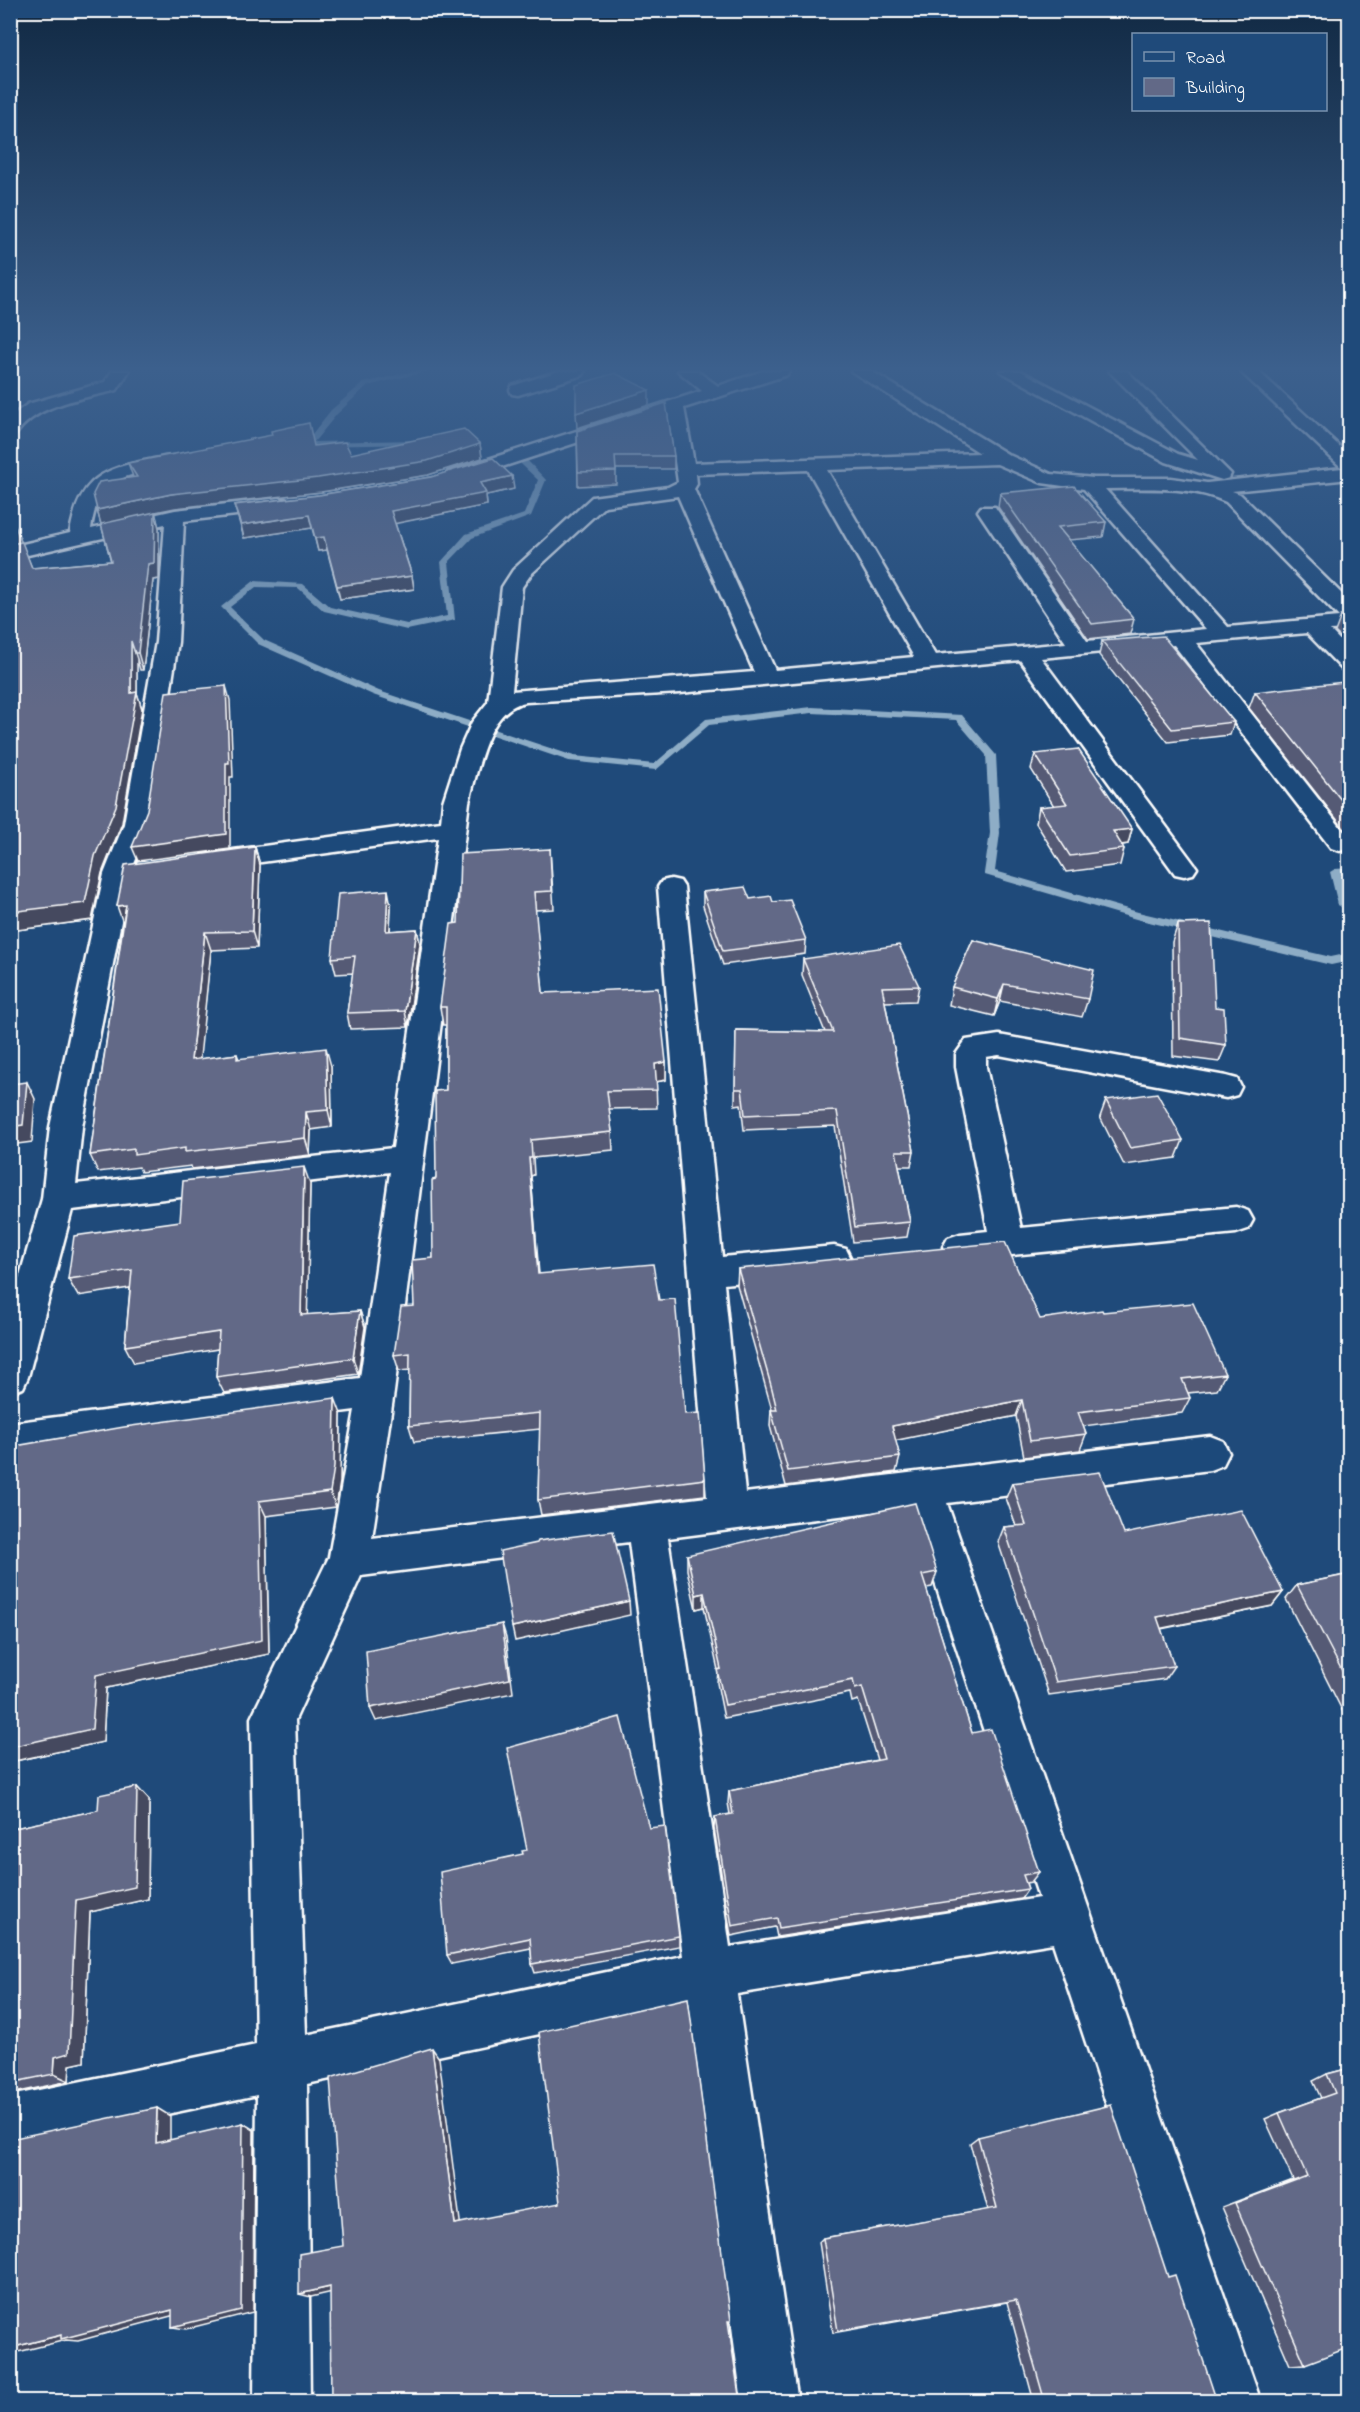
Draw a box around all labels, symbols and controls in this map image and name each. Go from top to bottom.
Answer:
legend [1132,33,1327,111]
text: Road [1186,46,1225,72]
text: Building [1185,76,1245,103]

